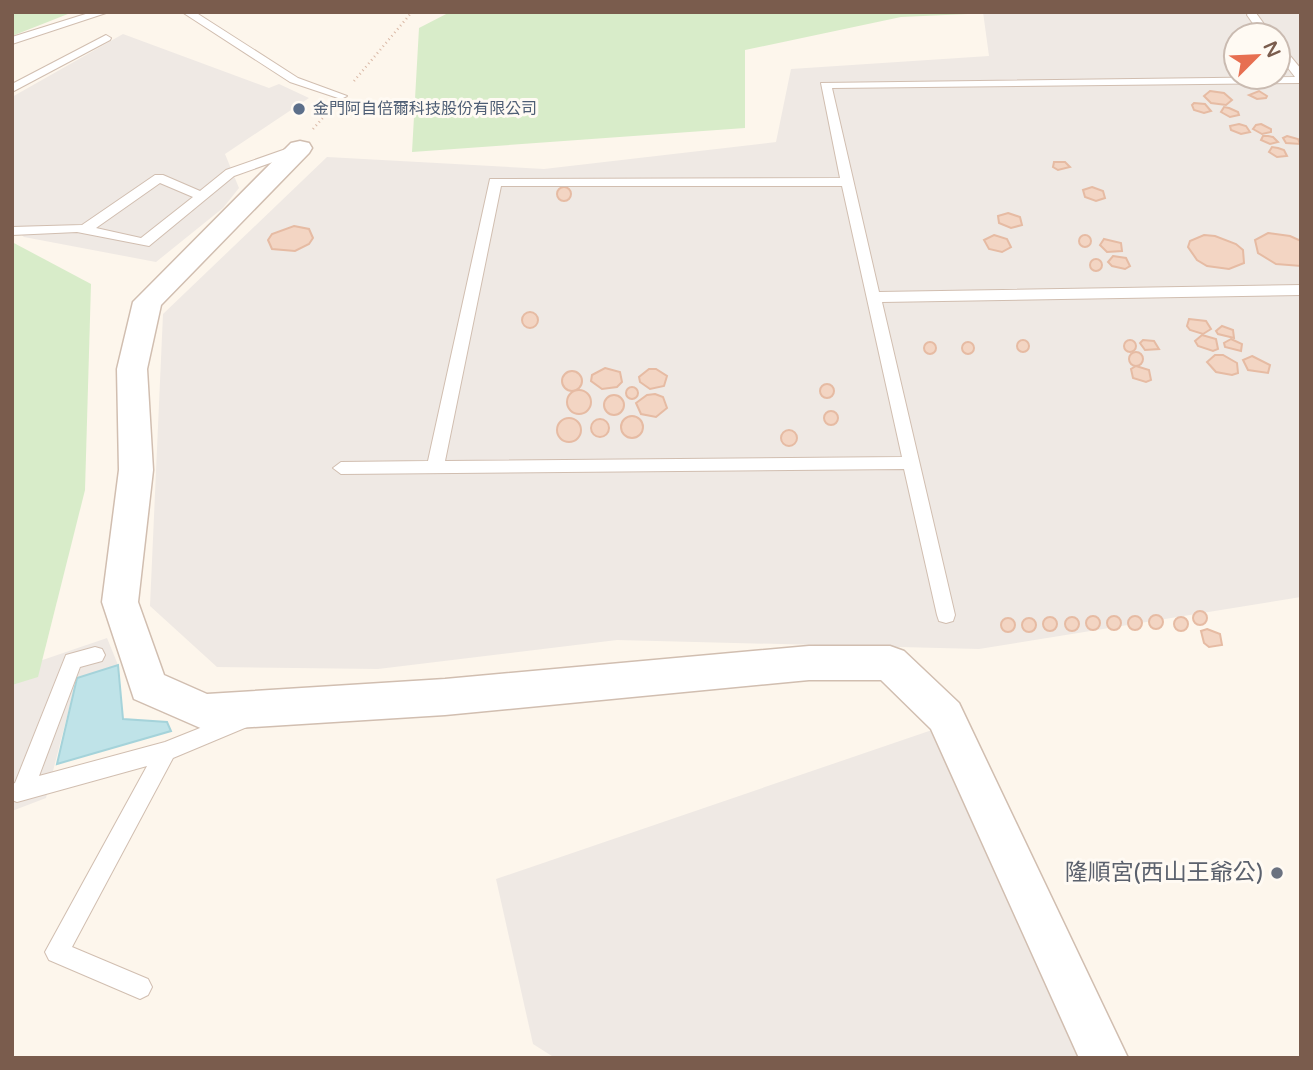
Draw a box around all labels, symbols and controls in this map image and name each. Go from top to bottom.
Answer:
north arrow [1222,21,1292,91]
text: N [1258,38,1285,61]
place label: 金門阿自倍爾科技股份有限公司 [313,99,537,119]
marker: 金門阿自倍爾科技股份有限公司 [291,101,307,117]
place label: 隆順宮(西山王爺公) [1065,859,1263,887]
marker: 隆順宮(西山王爺公) [1269,865,1285,881]

